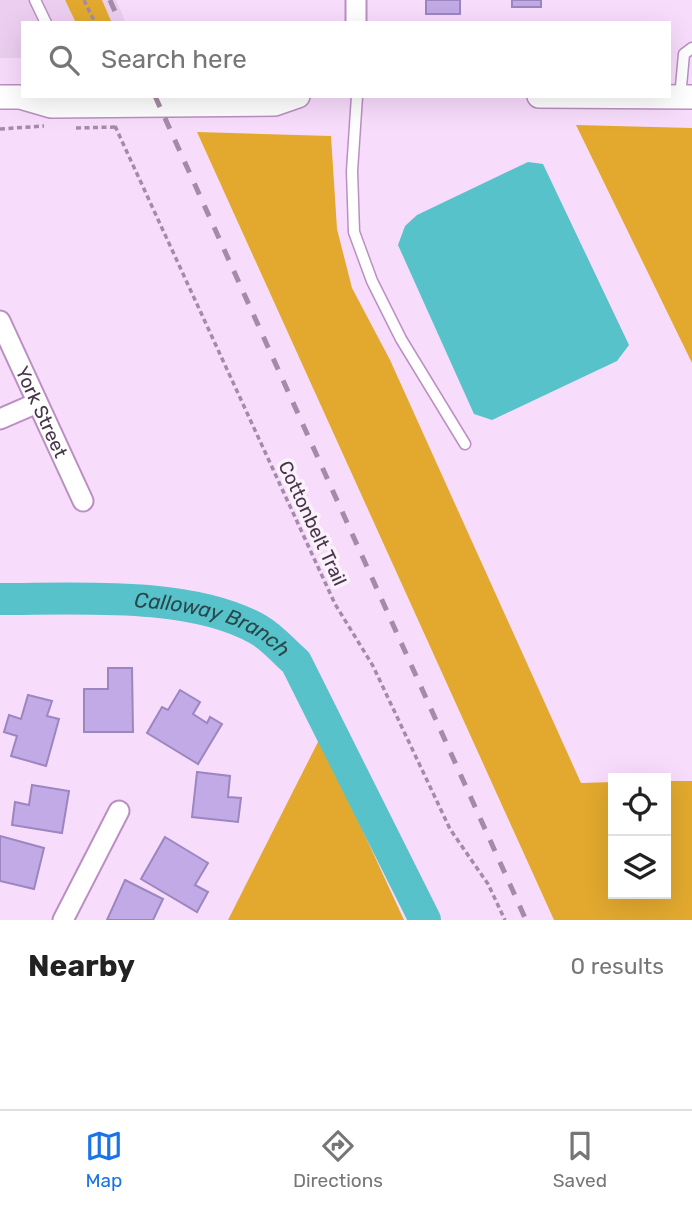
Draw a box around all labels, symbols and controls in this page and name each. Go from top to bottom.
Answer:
search box [21,21,671,98]
icon: search [45,41,83,79]
text: Search here [101,44,247,75]
street label: York Street [10,363,73,462]
street label: Cottonbelt Trail [274,457,352,589]
water label: Calloway Branch [133,587,296,662]
map controls [608,773,671,899]
button: locate [608,773,671,836]
button: layers [608,836,671,899]
text: Nearby [28,948,135,984]
text: 0 results [570,952,664,980]
tab: Map [85,1127,123,1192]
tab: Directions [293,1127,383,1192]
tab: Saved [553,1127,607,1192]

